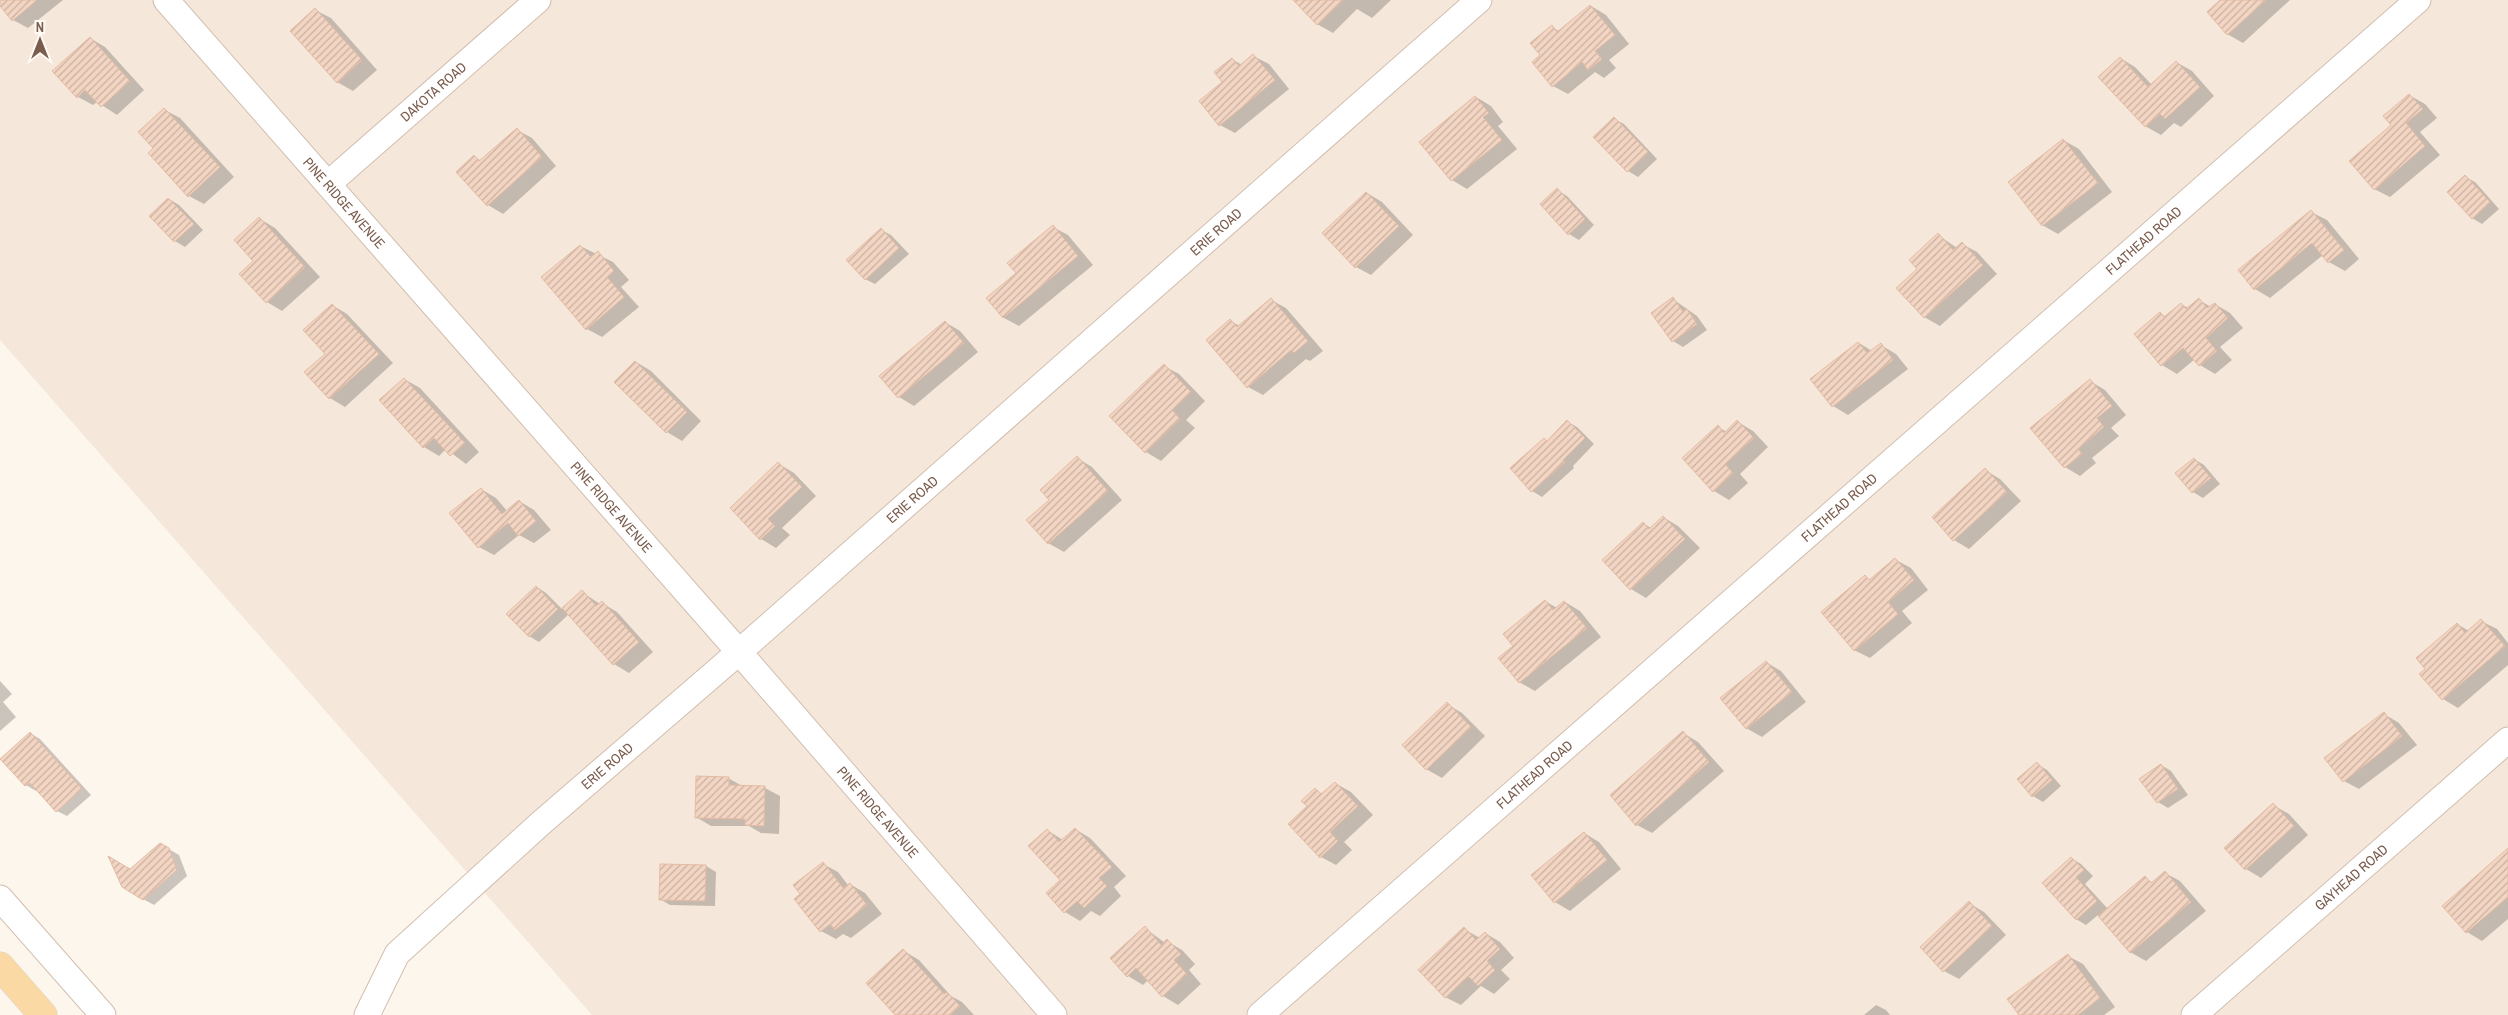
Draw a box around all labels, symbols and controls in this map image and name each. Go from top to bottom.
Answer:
north arrow [15,15,65,65]
text: N [36,18,44,36]
street label: DAKOTA ROAD [396,58,470,126]
street label: PINE RIDGE AVENUE [299,154,389,252]
street label: FLATHEAD ROAD [2102,202,2185,279]
street label: ERIE ROAD [1186,204,1246,259]
street label: PINE RIDGE AVENUE [567,458,656,556]
street label: FLATHEAD ROAD [1797,469,1881,546]
street label: ERIE ROAD [882,472,942,527]
street label: FLATHEAD ROAD [1493,736,1576,813]
street label: ERIE ROAD [577,738,637,793]
street label: PINE RIDGE AVENUE [833,763,923,862]
street label: GAYHEAD ROAD [2311,840,2392,914]

